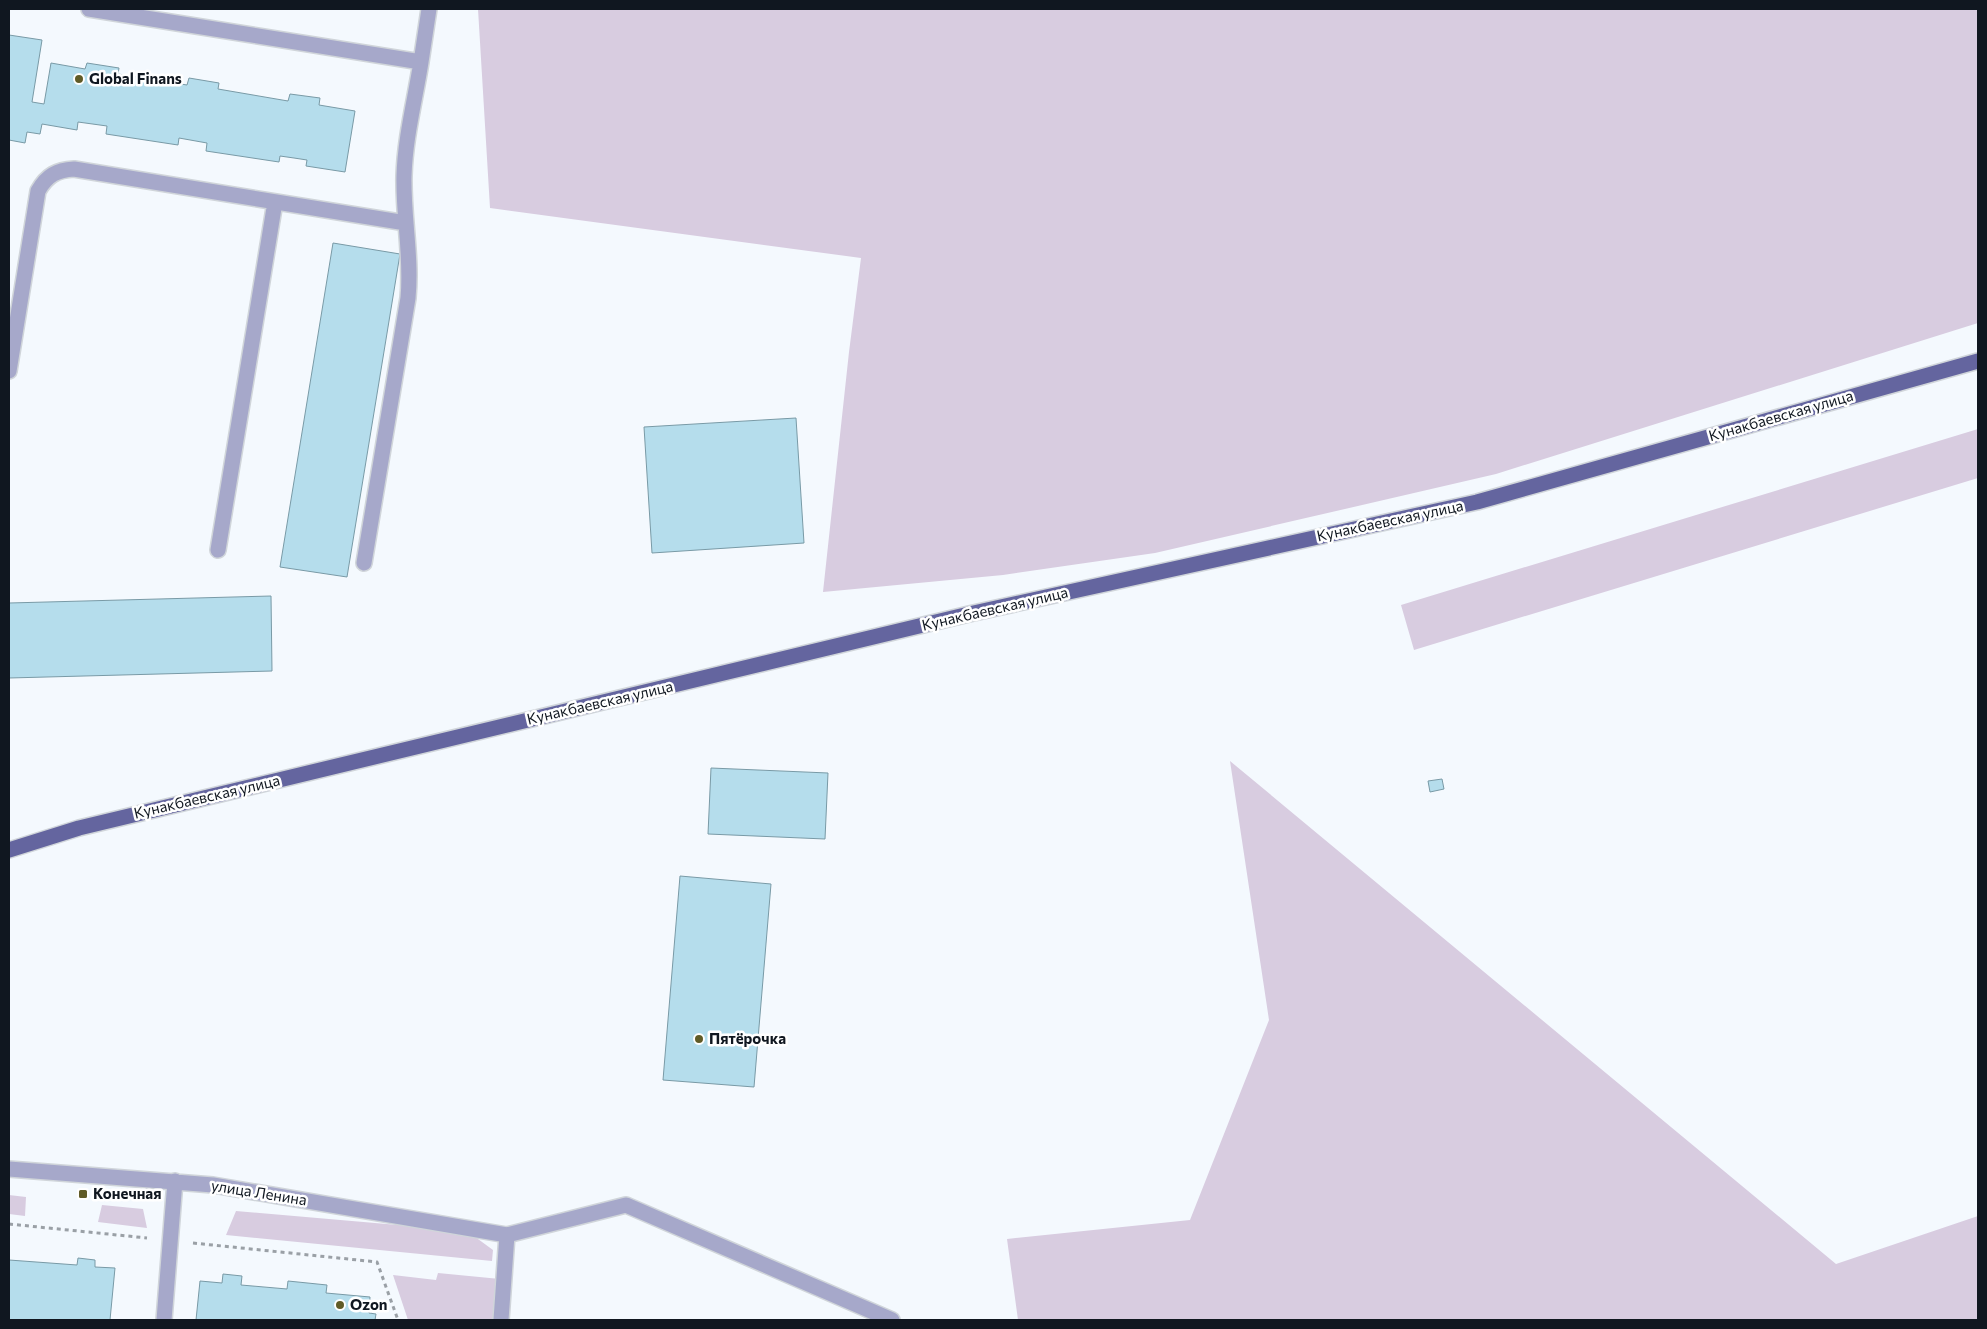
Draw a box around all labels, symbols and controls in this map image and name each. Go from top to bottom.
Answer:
place label: Global Finans [89,69,182,87]
marker: Global Finans [73,73,85,85]
street label: Кунакбаевская улица [1706,386,1855,444]
street label: Кунакбаевская улица [1315,496,1465,544]
street label: Кунакбаевская улица [920,582,1070,634]
street label: Кунакбаевская улица [525,676,675,728]
street label: Кунакбаевская улица [132,770,282,822]
place label: Пятёрочка [709,1029,786,1047]
marker: Пятёрочка [693,1033,705,1045]
street label: улица Ленина [210,1176,308,1208]
place label: Конечная [93,1184,161,1202]
marker: Конечная [77,1188,89,1200]
place label: Ozon [350,1295,388,1313]
marker: Ozon [334,1299,346,1311]

